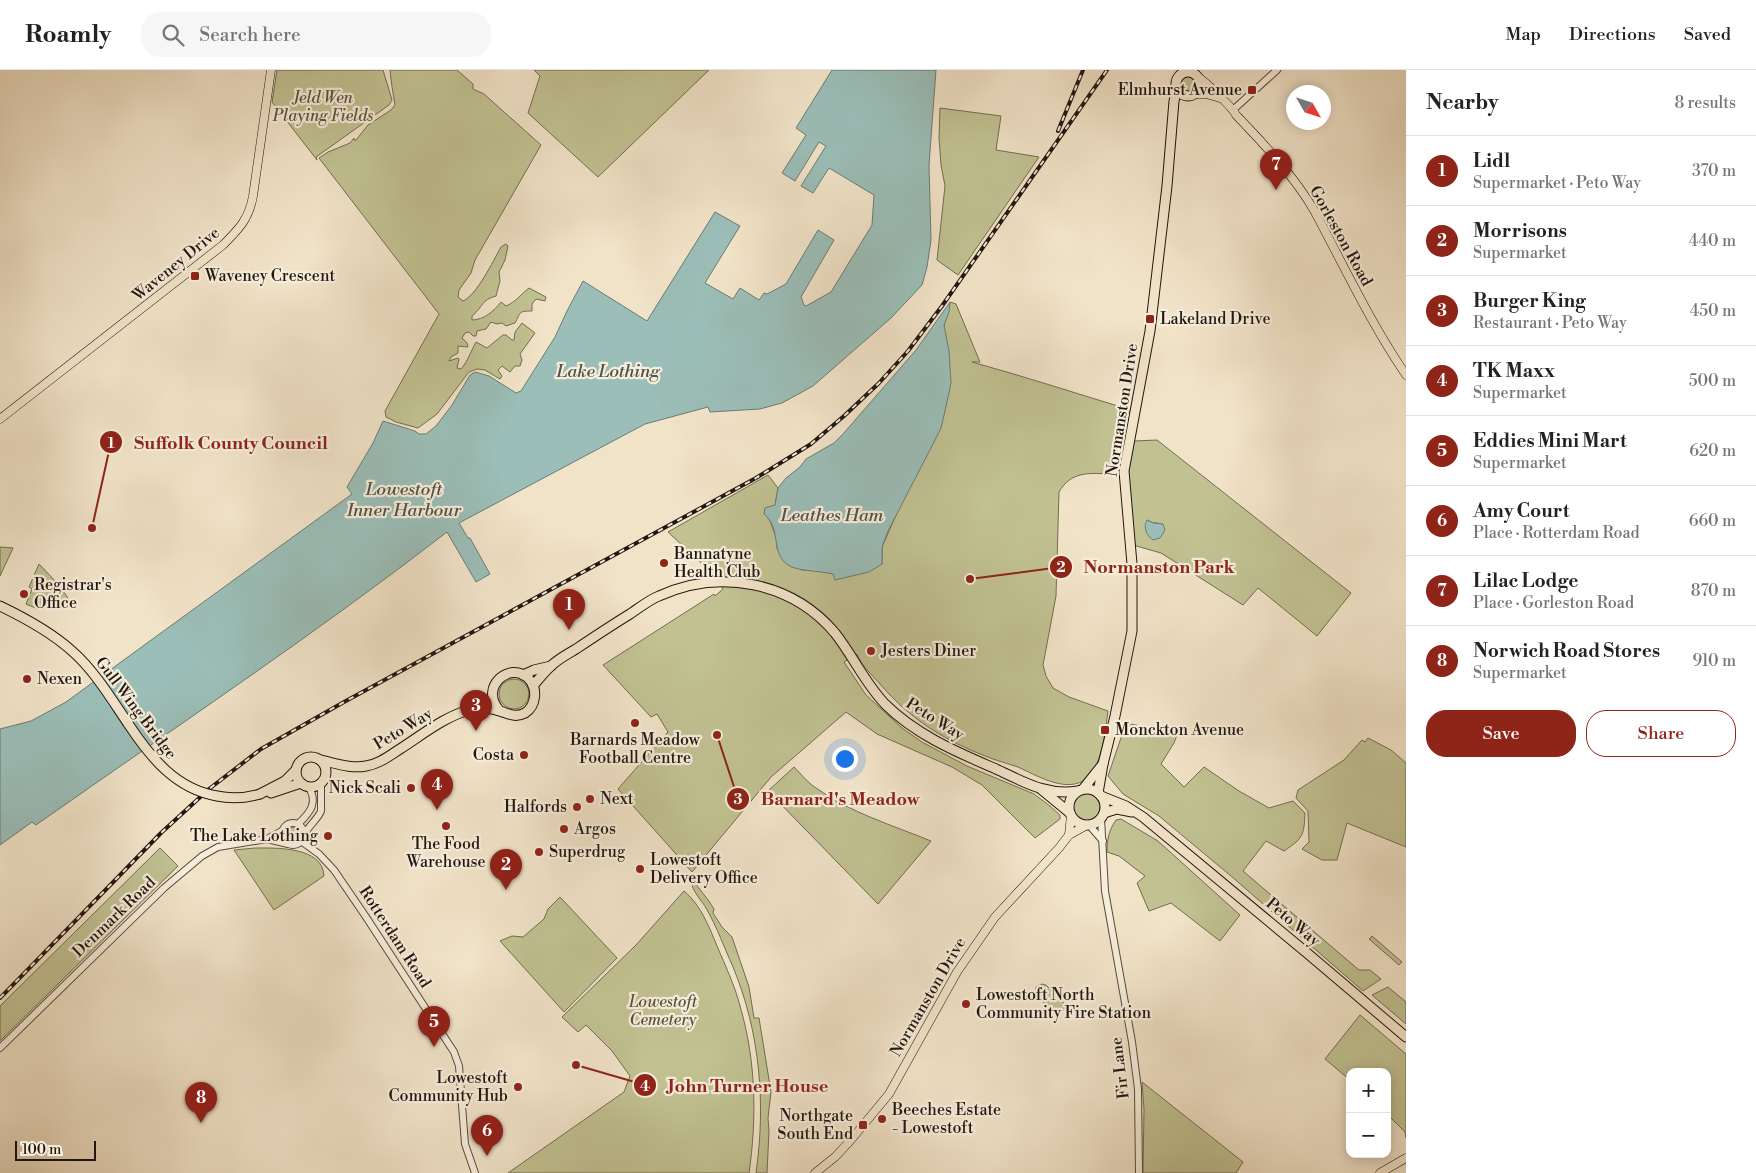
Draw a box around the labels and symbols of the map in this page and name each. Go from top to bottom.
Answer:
place label: Elmhurst Avenue [1118,80,1242,100]
marker: Elmhurst Avenue [1246,84,1258,96]
north arrow [1286,85,1331,130]
park label: Jeld Wen Playing Fields [272,88,373,126]
pin: 7 [1260,149,1292,190]
street label: Gorleston Road [1305,182,1377,290]
street label: Waveney Drive [128,223,224,306]
place label: Waveney Crescent [204,266,335,286]
marker: Waveney Crescent [189,270,201,282]
place label: Lakeland Drive [1160,309,1270,329]
marker: Lakeland Drive [1144,313,1156,325]
street label: Normanston Drive [1102,342,1142,478]
water label: Lake Lothing [555,360,660,383]
callout: Suffolk County Council [99,426,338,459]
text: Suffolk County Council [134,432,328,455]
text: 1 [107,434,115,453]
water label: Lowestoft Inner Harbour [346,478,462,522]
water label: Leathes Ham [780,504,884,527]
place label: Bannatyne Health Club [673,544,760,582]
callout: Normanston Park [1049,550,1245,583]
text: Normanston Park [1083,556,1236,579]
marker: Bannatyne Health Club [658,557,670,569]
text: 2 [1056,558,1066,577]
place label: Registrar's Office [34,575,112,613]
marker: Registrar's Office [18,588,30,600]
pin: 1 [553,589,585,630]
place label: Jesters Diner [880,641,976,661]
marker: Jesters Diner [865,645,877,657]
street label: Gull Wing Bridge [91,653,181,763]
place label: Nexen [37,669,83,689]
marker: Nexen [21,673,33,685]
pin: 3 [460,690,492,731]
street label: Peto Way [902,693,968,745]
street label: Peto Way [370,704,436,754]
marker: Barnards Meadow Football Centre [629,717,641,729]
place label: Monckton Avenue [1115,720,1244,740]
marker: Monckton Avenue [1099,724,1111,736]
place label: Barnards Meadow Football Centre [569,730,701,768]
place label: Costa [473,745,515,765]
your location [832,746,858,772]
marker: Costa [518,749,530,761]
pin: 4 [421,769,453,810]
place label: Nick Scali [329,778,401,798]
marker: Nick Scali [405,782,417,794]
callout: Barnard's Meadow [726,782,929,815]
text: Barnard's Meadow [761,788,920,811]
place label: Next [600,789,634,809]
text: 3 [733,790,743,809]
marker: Next [584,793,596,805]
place label: Halfords [504,797,567,817]
marker: Halfords [571,801,583,813]
place label: Argos [573,819,616,839]
marker: The Food Warehouse [440,820,452,832]
marker: Argos [558,823,570,835]
place label: The Lake Lothing [190,826,319,846]
marker: The Lake Lothing [322,830,334,842]
place label: The Food Warehouse [405,834,486,872]
place label: Superdrug [549,842,626,862]
marker: Superdrug [533,846,545,858]
pin: 2 [490,849,522,890]
place label: Lowestoft Delivery Office [650,850,758,888]
marker: Lowestoft Delivery Office [634,863,646,875]
street label: Denmark Road [68,872,160,962]
street label: Rotterdam Road [355,882,435,992]
street label: Peto Way [1262,893,1324,951]
street label: Normanston Drive [886,934,970,1060]
place label: Lowestoft North Community Fire Station [976,985,1151,1023]
park label: Lowestoft Cemetery [628,992,698,1030]
marker: Lowestoft North Community Fire Station [960,998,972,1010]
pin: 5 [418,1006,450,1047]
street label: Fir Lane [1106,1036,1134,1100]
place label: Lowestoft Community Hub [388,1068,508,1106]
callout: John Turner House [633,1069,838,1102]
text: John Turner House [665,1075,829,1098]
text: 4 [640,1077,650,1096]
marker: Lowestoft Community Hub [512,1081,524,1093]
pin: 8 [185,1082,217,1123]
place label: Beeches Estate - Lowestoft [891,1100,1001,1138]
place label: Northgate South End [777,1106,853,1144]
marker: Beeches Estate - Lowestoft [876,1113,888,1125]
pin: 6 [471,1115,503,1156]
marker: Northgate South End [857,1119,869,1131]
scale bar [15,1138,96,1161]

